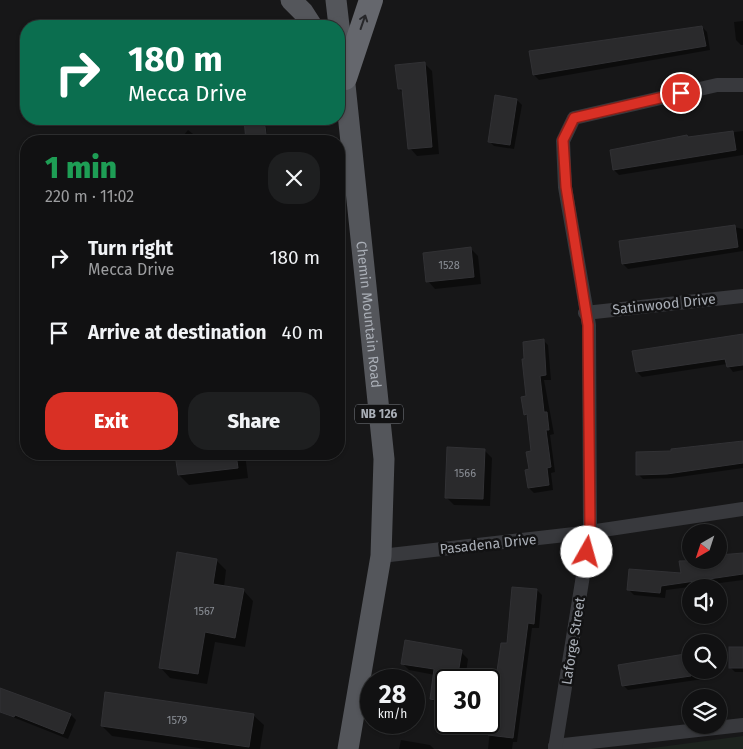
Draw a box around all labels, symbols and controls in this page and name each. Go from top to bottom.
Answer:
one-way arrow [359,15,368,31]
text: 180 m [128,38,223,80]
icon: right [45,40,110,105]
pin [660,72,702,114]
icon: arrive [667,79,695,107]
text: Mecca Drive [128,80,247,107]
text: 1 min [45,150,117,186]
button: close [268,152,320,204]
text: 220 m · 11:02 [45,187,134,206]
text: Turn right [88,237,173,260]
street label: Chemin Mountain Road [352,240,385,389]
icon: right [45,244,73,272]
text: 180 m [269,246,320,269]
house number: 1528 [438,259,460,272]
text: Mecca Drive [88,260,174,279]
street label: Satinwood Drive [612,291,717,318]
icon: arrive [45,319,73,347]
text: Arrive at destination [88,321,267,344]
text: 40 m [282,321,324,344]
button: Exit [45,392,178,450]
button: Share [188,392,320,450]
road number: NB 126 [355,404,403,424]
house number: 1566 [454,467,476,480]
north arrow [682,524,728,569]
map controls [682,524,727,734]
position arrow [560,525,612,577]
street label: Pasadena Drive [439,531,537,558]
button: sound [682,579,727,624]
street label: Laforge Street [558,595,589,686]
house number: 1567 [194,605,214,618]
button: search [682,634,727,679]
speed limit sign: 30 [435,669,500,734]
text: 28 [379,680,406,710]
button: layers [682,689,727,734]
text: km/h [378,707,407,721]
house number: 1579 [167,714,187,727]

